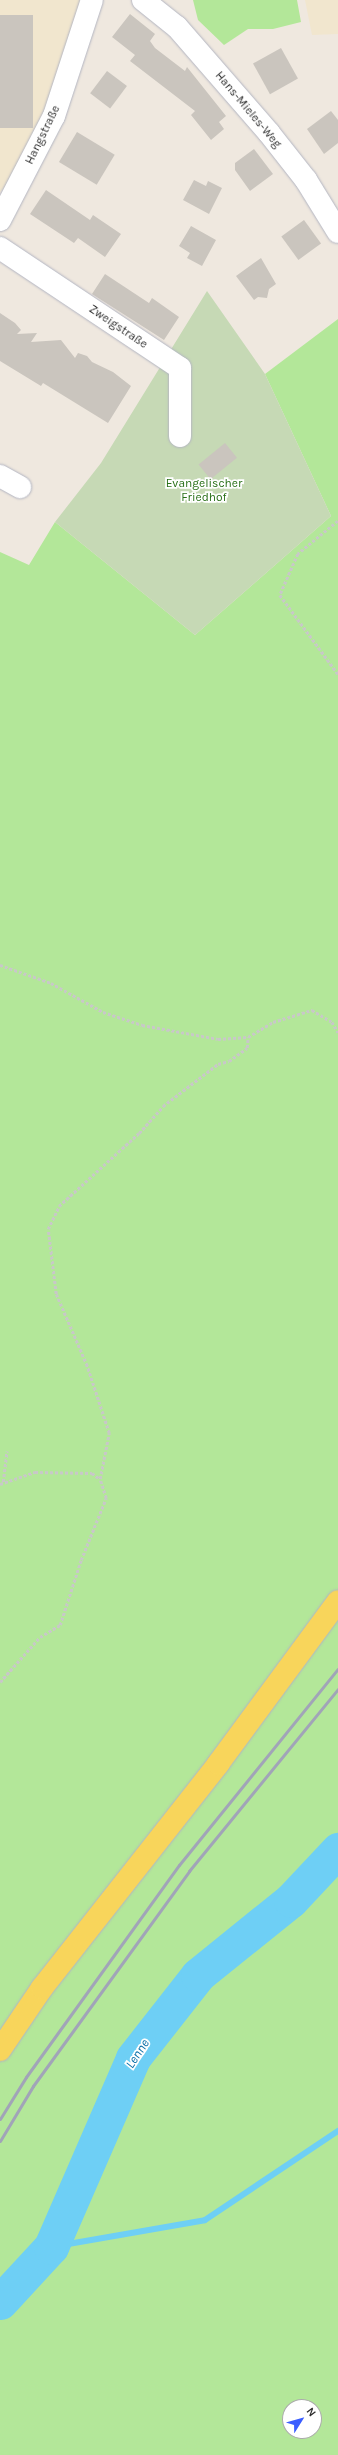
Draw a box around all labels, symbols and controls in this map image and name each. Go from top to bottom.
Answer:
street label: Hans-Mieles-Weg [212,69,284,151]
street label: Hangstraße [23,103,63,167]
street label: Zweigstraße [86,302,150,352]
park label: Evangelischer Friedhof [166,477,242,505]
water label: Lenne [123,2036,153,2072]
north arrow [282,2399,322,2439]
text: N [304,2405,319,2419]

